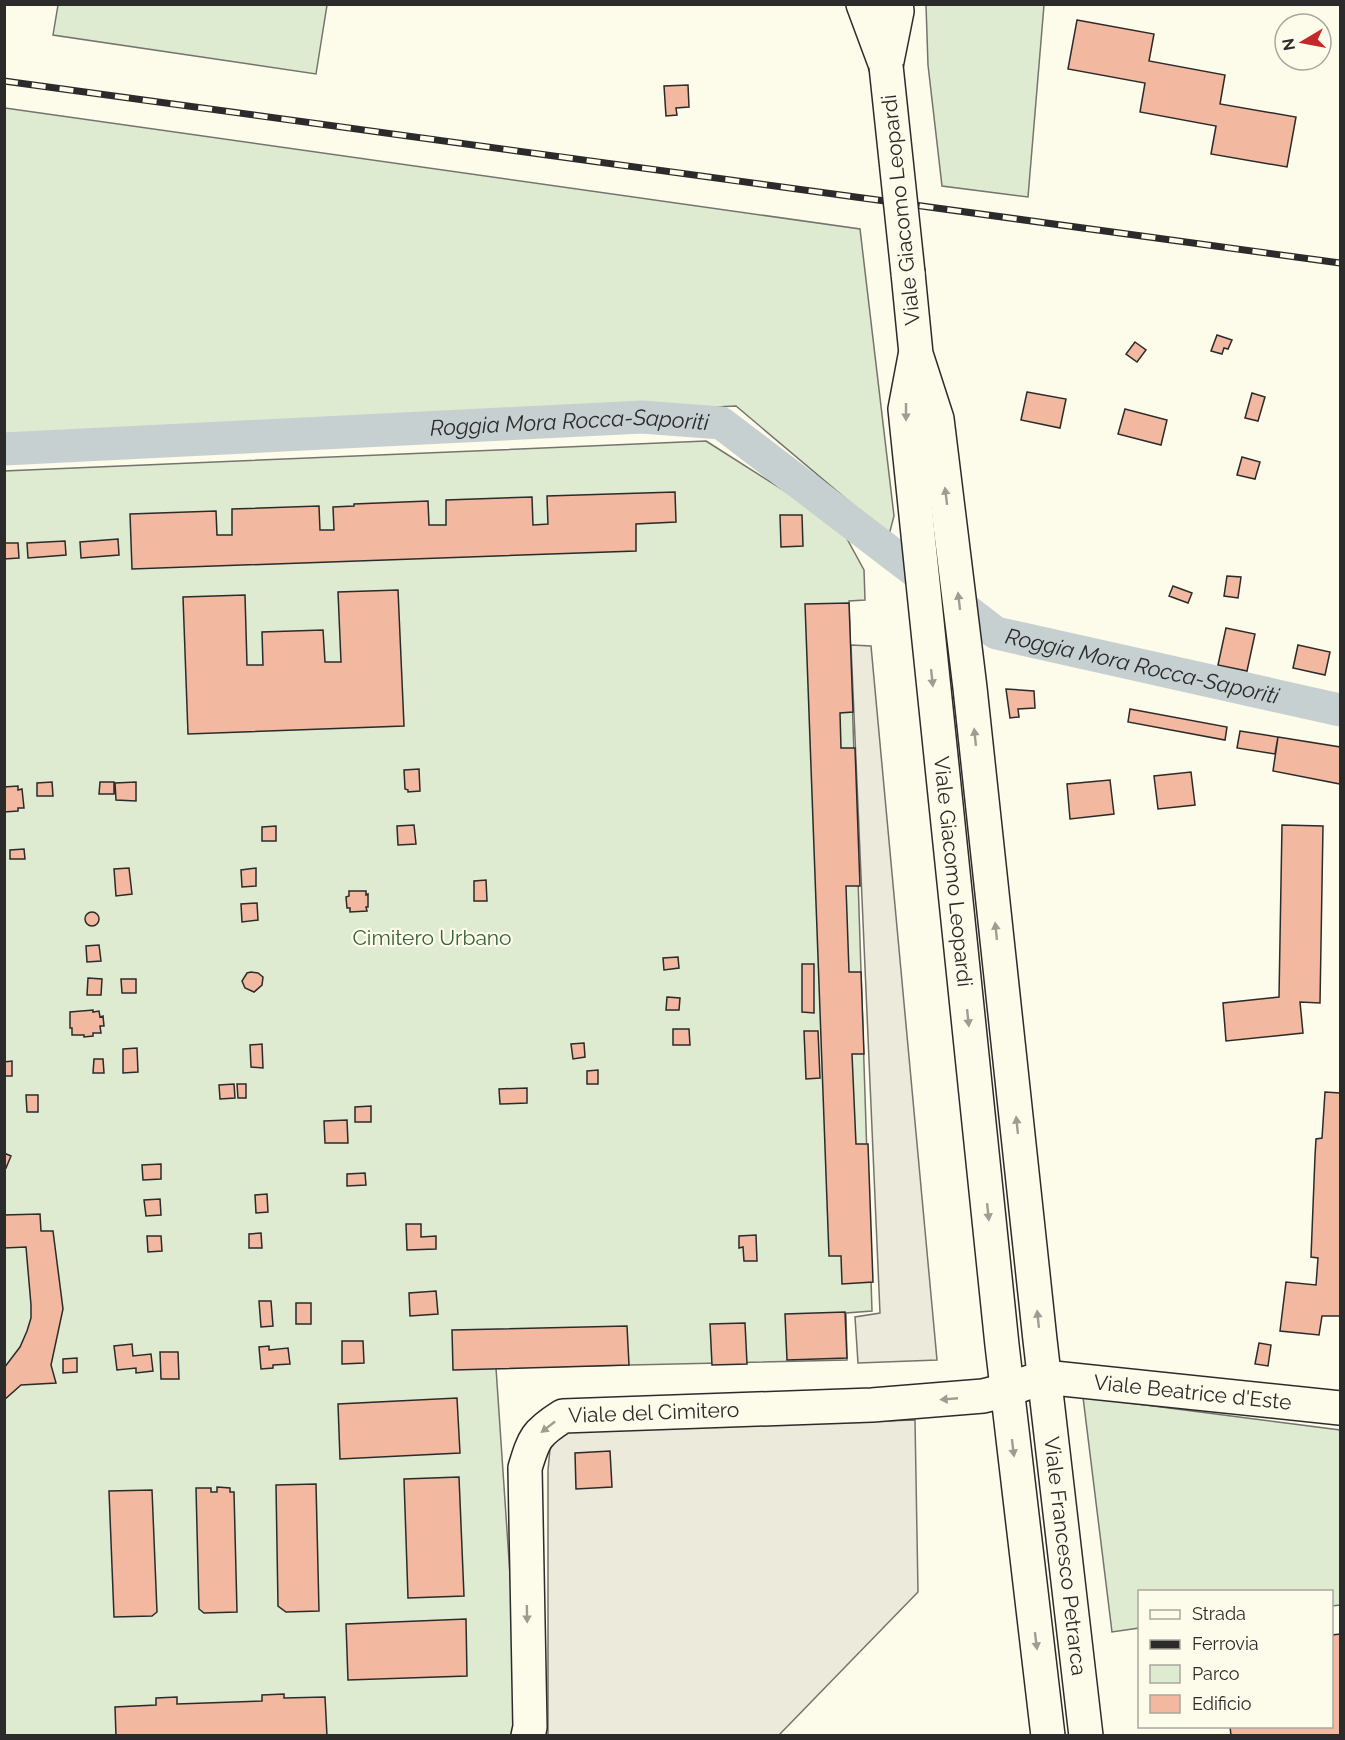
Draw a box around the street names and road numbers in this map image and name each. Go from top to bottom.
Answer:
street label: Viale Giacomo Leopardi [876,93,925,327]
street label: Viale Giacomo Leopardi [929,755,978,988]
street label: Viale Beatrice d'Este [1092,1369,1293,1415]
street label: Viale del Cimitero [568,1397,740,1428]
street label: Viale Francesco Petrarca [1039,1435,1092,1677]

